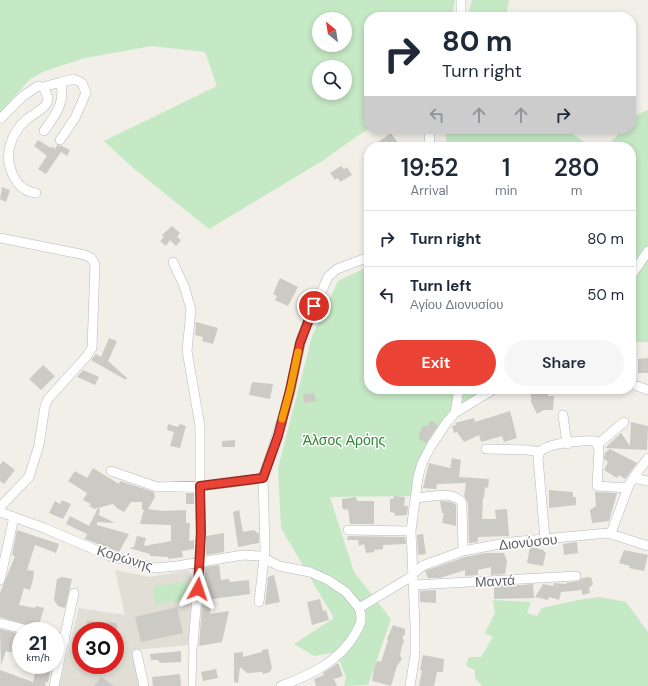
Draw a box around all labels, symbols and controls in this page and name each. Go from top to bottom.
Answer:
north arrow [312,12,352,52]
map controls [312,12,352,100]
text: 80 m [442,23,512,60]
icon: right [376,28,428,80]
text: Turn right [442,59,522,83]
button: search [312,60,352,100]
icon: left [426,104,448,126]
icon: ahead [468,104,490,126]
icon: ahead [510,104,532,126]
icon: right [552,104,574,126]
text: 19:52 [401,152,458,183]
text: 1 [502,152,510,183]
text: 280 [554,152,599,183]
text: Arrival [411,182,448,199]
text: min [495,182,517,199]
text: m [571,182,582,199]
icon: right [376,228,398,250]
text: Turn right [410,229,481,249]
text: 80 m [587,229,624,249]
text: Turn left [410,276,471,296]
icon: left [376,284,398,306]
text: 50 m [587,285,624,305]
pin [297,289,331,323]
icon: arrive [303,295,325,317]
text: Αγίου Διονυσίου [410,296,503,313]
button: Exit [376,340,496,386]
button: Share [504,340,624,386]
park label: Άλσος Αρόης [303,431,386,449]
street label: Διονύσου [498,530,558,554]
street label: Κορώνης [95,541,155,575]
position arrow [177,568,219,610]
street label: Μαντά [474,571,516,591]
speed limit sign: 30 [72,622,124,674]
text: 21 [29,630,47,656]
text: km/h [26,651,50,664]

